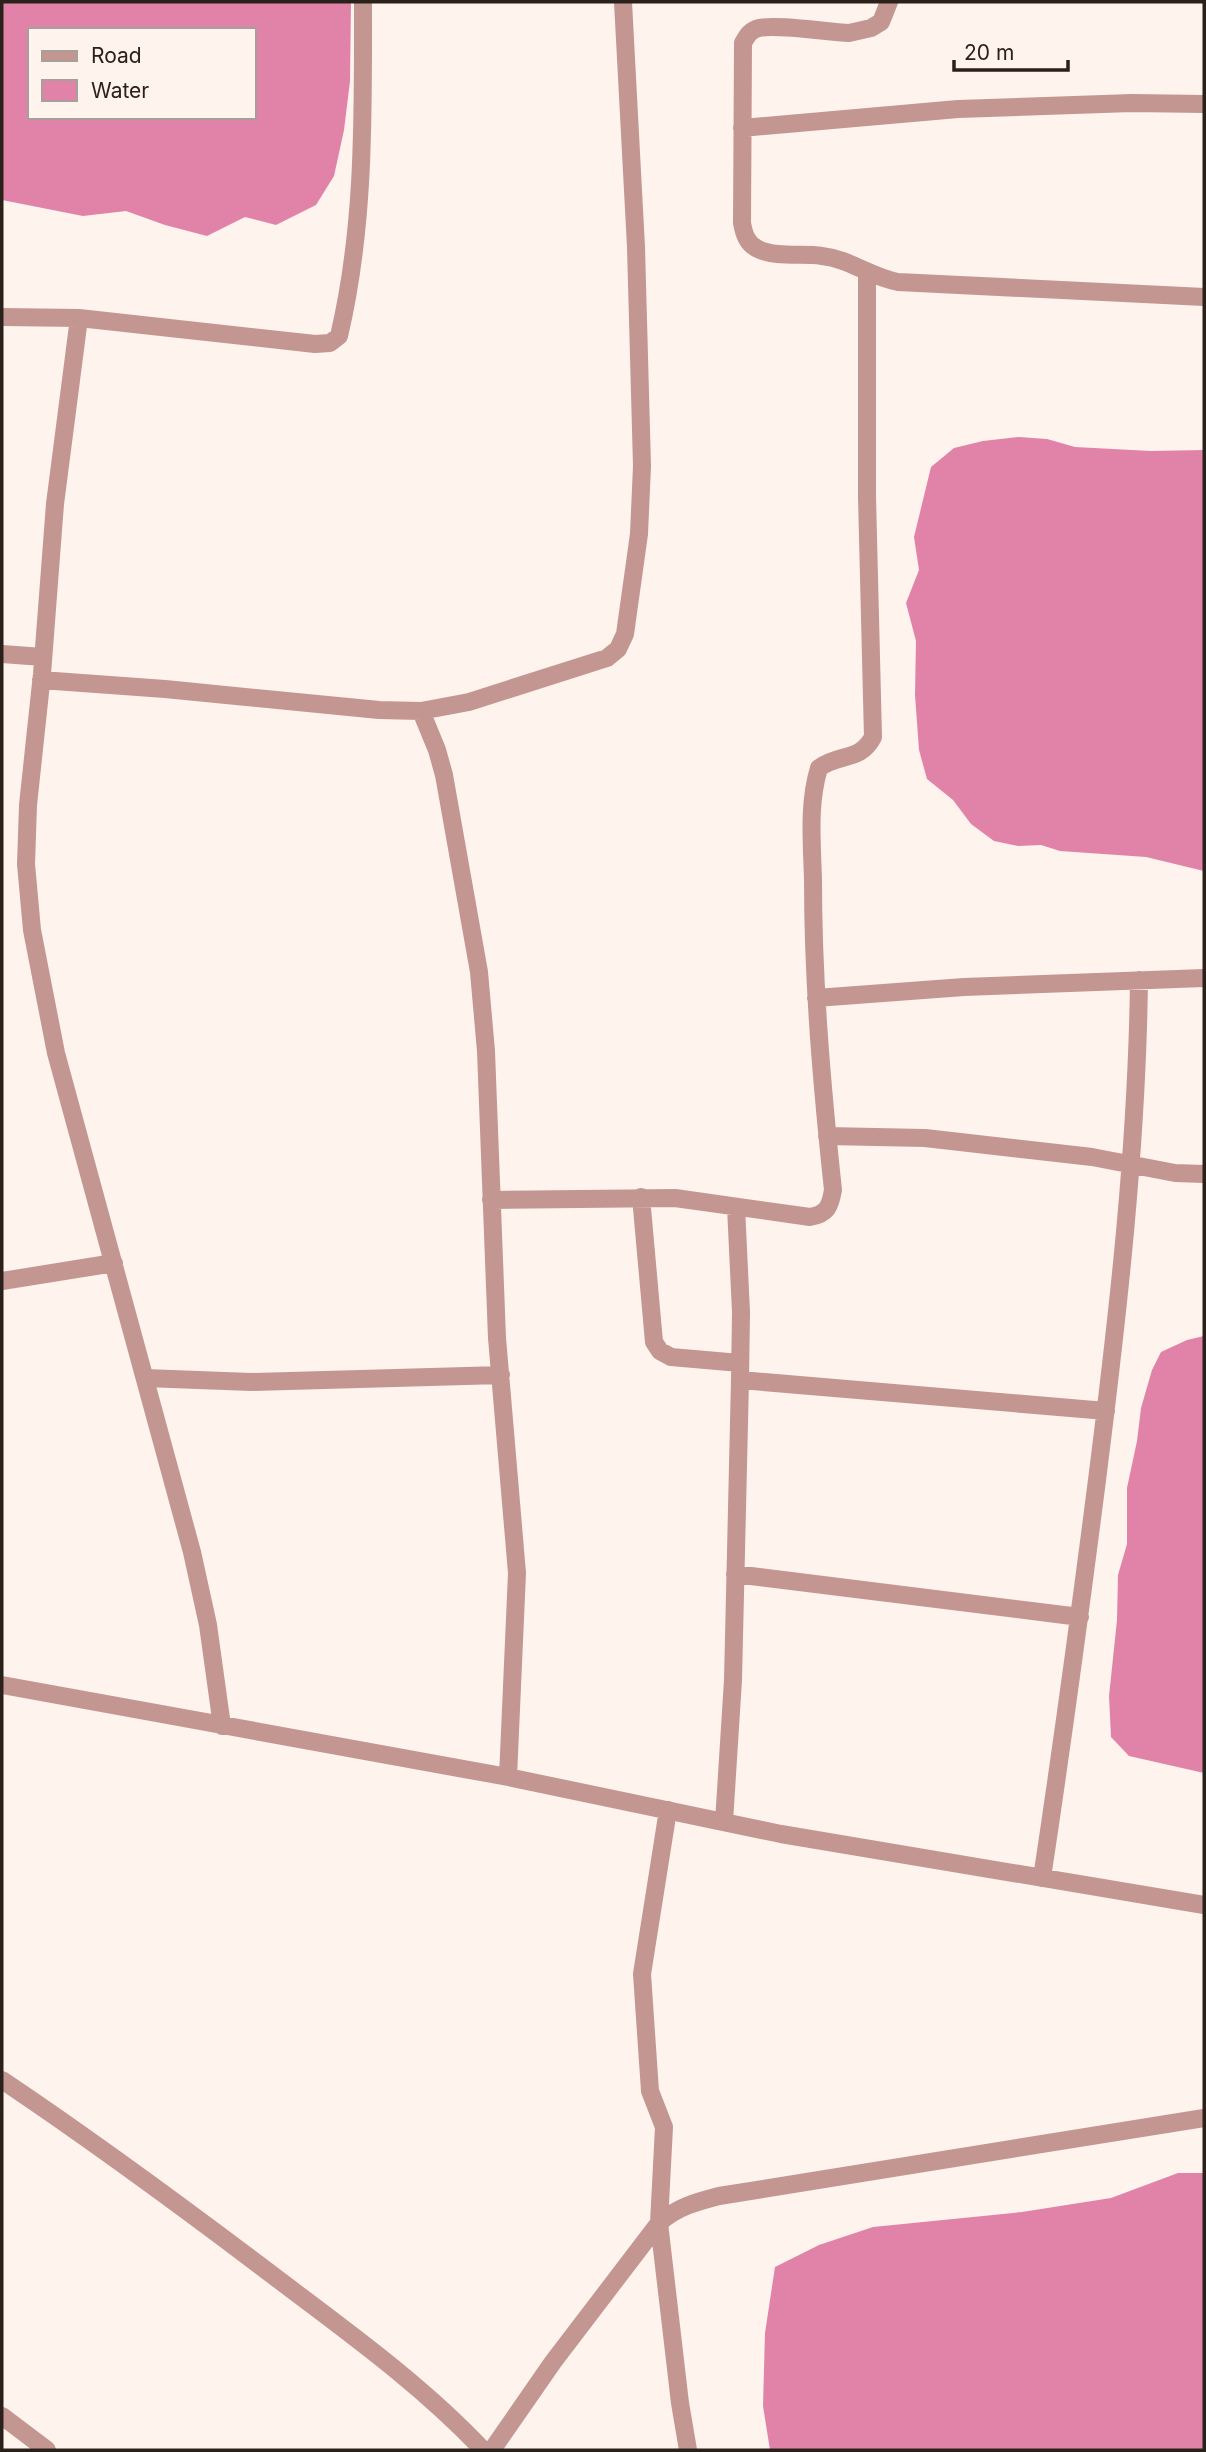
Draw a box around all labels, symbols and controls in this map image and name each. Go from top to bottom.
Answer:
legend [28,28,256,119]
scale bar [954,28,1068,72]
text: 20 m [964,40,1014,65]
text: Road [91,43,142,68]
text: Water [91,78,149,103]

